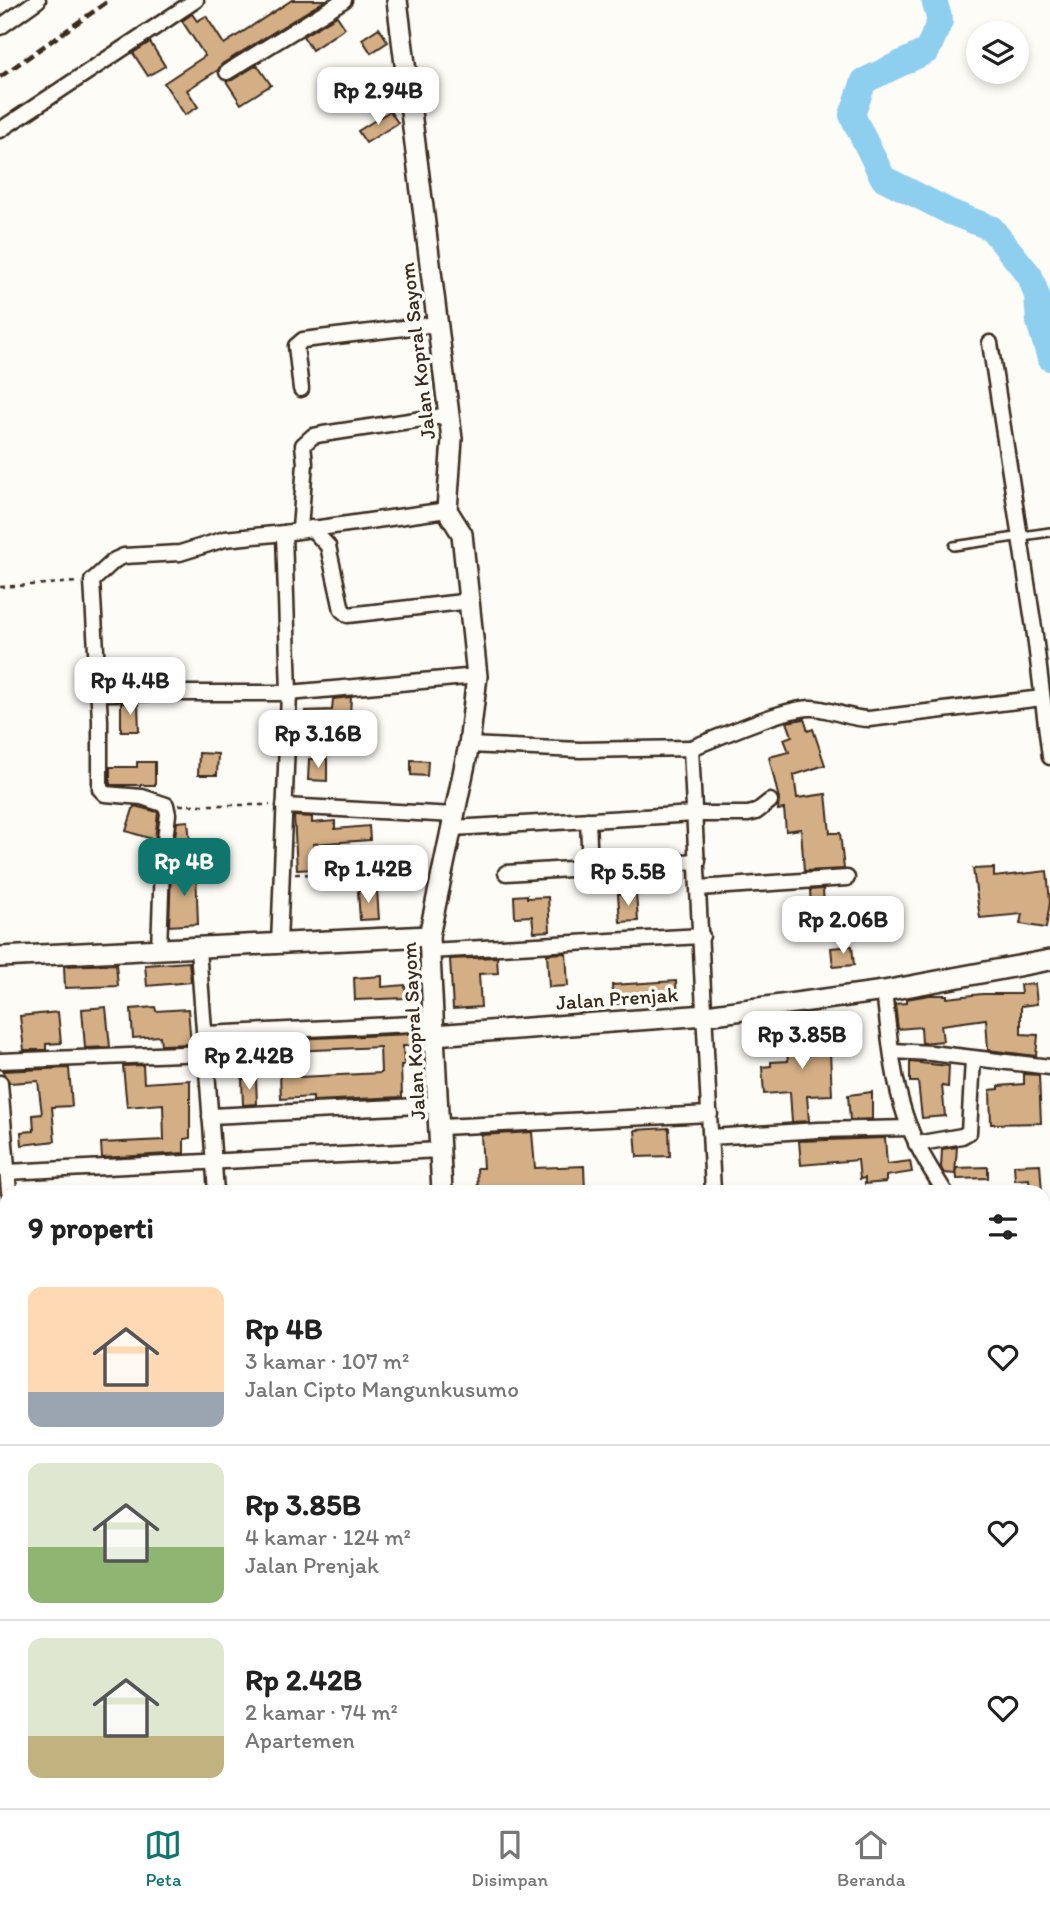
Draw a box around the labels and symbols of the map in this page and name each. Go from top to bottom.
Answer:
pin: Rp 2.94B [306,68,450,127]
street label: Jalan Kopral Sayom [394,261,440,441]
pin: Rp 4.4B [65,658,195,717]
pin: Rp 3.16B [246,710,390,770]
pin: Rp 4B [135,838,233,898]
pin: Rp 1.42B [296,846,440,905]
pin: Rp 5.5B [563,848,693,908]
pin: Rp 2.06B [771,897,915,956]
street label: Jalan Kopral Sayom [396,941,430,1121]
street label: Jalan Prenjak [555,981,679,1015]
pin: Rp 3.85B [730,1012,874,1071]
pin: Rp 2.42B [177,1032,321,1092]

